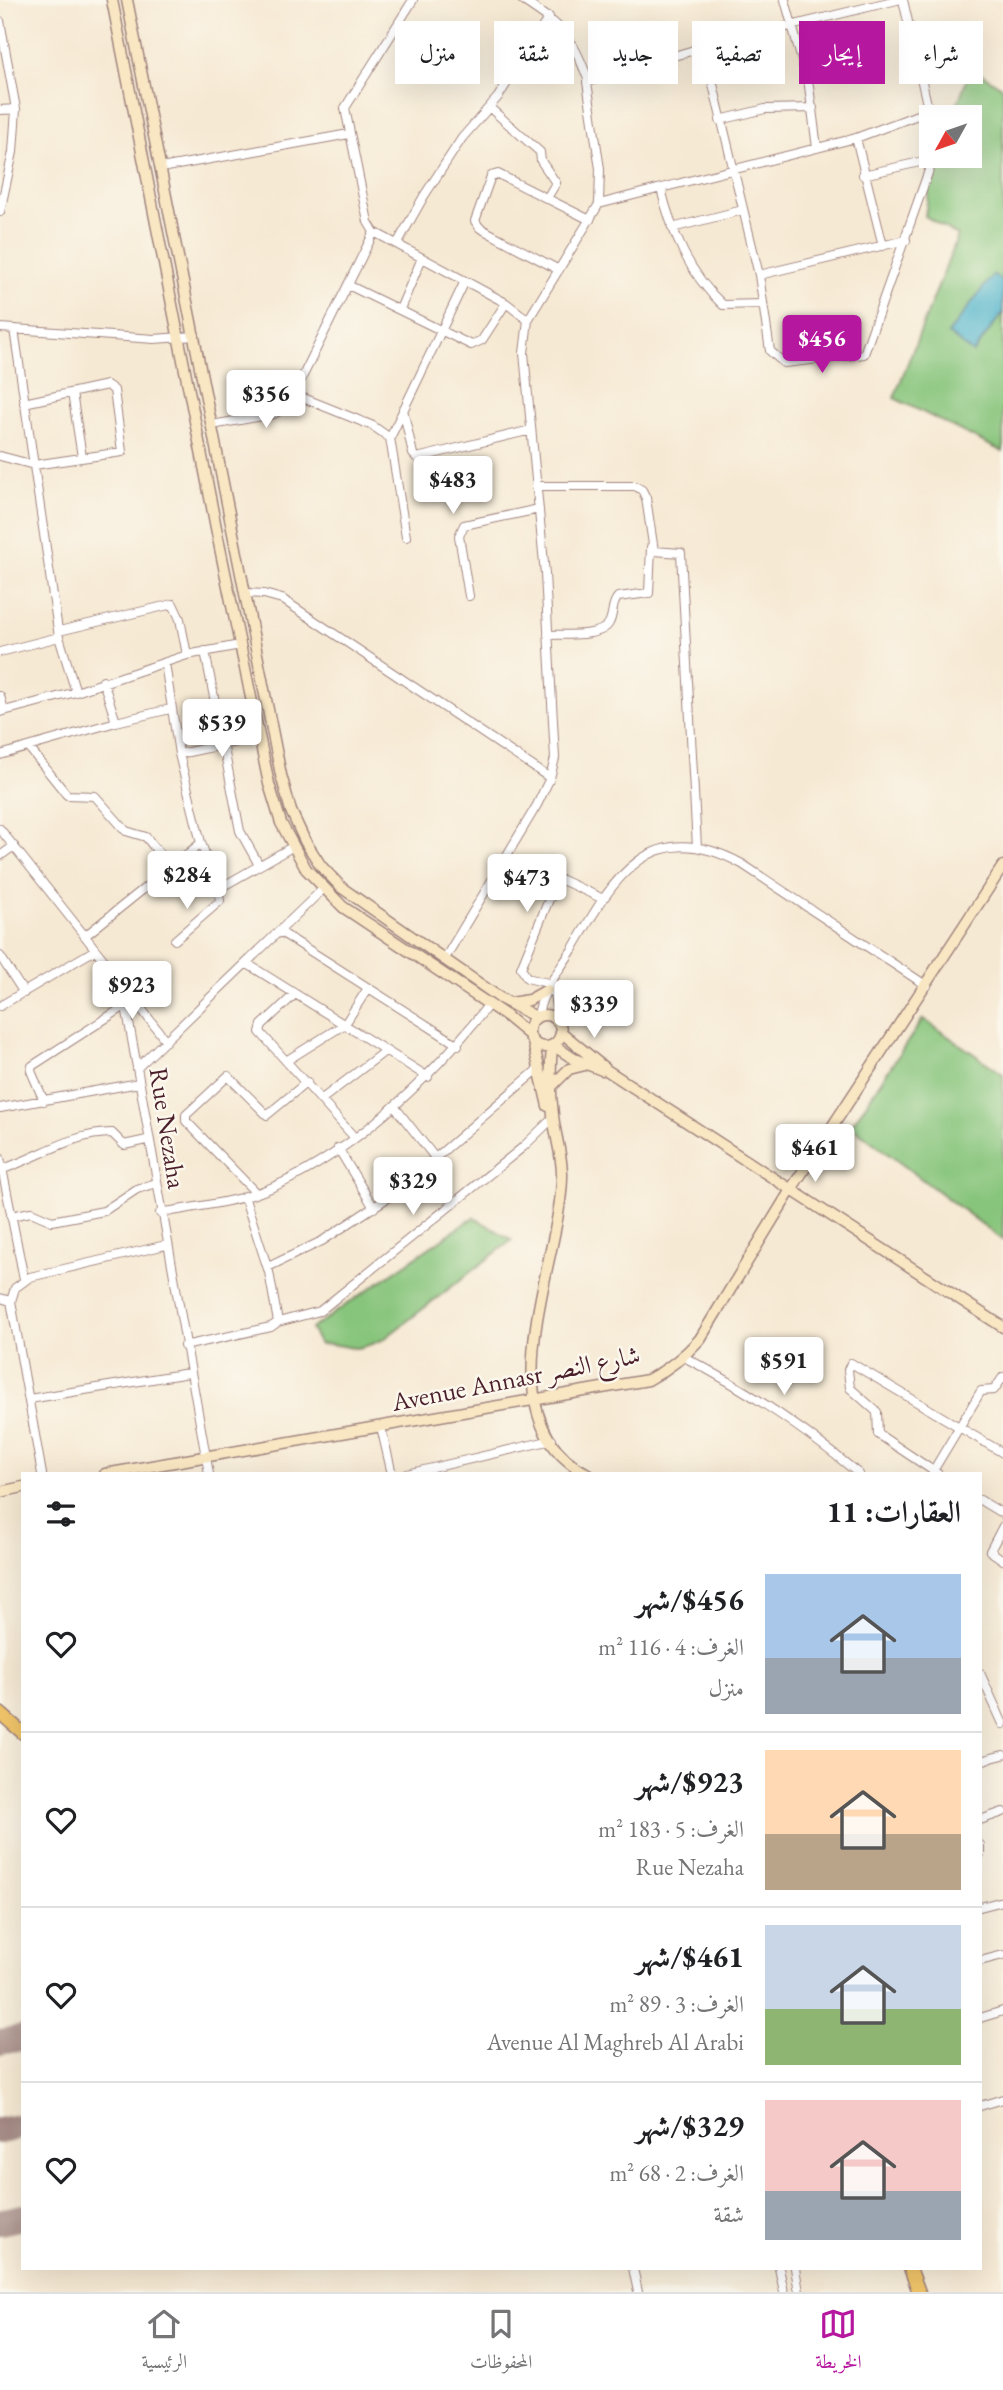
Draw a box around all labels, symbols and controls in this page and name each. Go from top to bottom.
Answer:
chip: منزل [395,21,480,84]
chip: شقة [494,21,574,84]
chip: جديد [588,21,678,84]
chip: تصفية [692,21,785,84]
chip: إيجار [799,21,885,84]
chip: شراء [899,21,983,84]
north arrow [919,105,982,168]
map controls [919,105,982,168]
pin: $456 [781,316,863,375]
text: $456 [798,323,846,353]
pin: $356 [225,370,307,430]
text: $356 [242,378,290,408]
pin: $483 [412,456,494,516]
text: $483 [429,464,477,494]
pin: $539 [181,700,263,759]
text: $539 [198,707,246,737]
pin: $284 [146,852,228,911]
pin: $473 [486,855,568,914]
text: $284 [163,859,211,889]
text: $473 [503,862,551,892]
pin: $923 [91,962,173,1021]
text: $923 [108,969,156,999]
pin: $339 [553,981,635,1040]
text: $339 [570,988,618,1018]
street label: Rue Nezaha [142,1065,194,1192]
pin: $461 [774,1124,856,1184]
text: $461 [791,1132,839,1162]
pin: $329 [372,1158,454,1217]
text: $329 [389,1165,437,1195]
street label: Avenue Annasr شارع النصر [388,1337,644,1424]
pin: $591 [743,1338,825,1397]
text: $591 [760,1345,808,1375]
text: العقارات: 11 [826,1492,961,1531]
icon: filters [42,1495,80,1533]
text: $456/شهر [636,1580,744,1619]
icon: home [821,1602,905,1686]
icon: heart [42,1625,80,1663]
text: الغرف: 4 · 116 m² [598,1632,744,1662]
text: منزل [709,1673,744,1703]
text: $923/شهر [636,1762,744,1801]
icon: home [821,1778,905,1862]
icon: heart [42,1801,80,1839]
text: الغرف: 5 · 183 m² [598,1814,744,1844]
text: Rue Nezaha [636,1852,744,1882]
text: $461/شهر [636,1937,744,1976]
icon: home [821,1953,905,2037]
icon: heart [42,1976,80,2014]
text: الغرف: 3 · 89 m² [609,1989,744,2019]
text: Avenue Al Maghreb Al Arabi [487,2027,744,2057]
text: $329/شهر [636,2106,744,2145]
icon: home [821,2128,905,2212]
icon: heart [42,2151,80,2189]
text: الغرف: 2 · 68 m² [609,2158,744,2188]
text: شقة [714,2199,744,2229]
tab: الرئيسية [141,2305,187,2380]
tab: المحفوظات [470,2305,533,2380]
tab: الخريطة [815,2305,862,2380]

